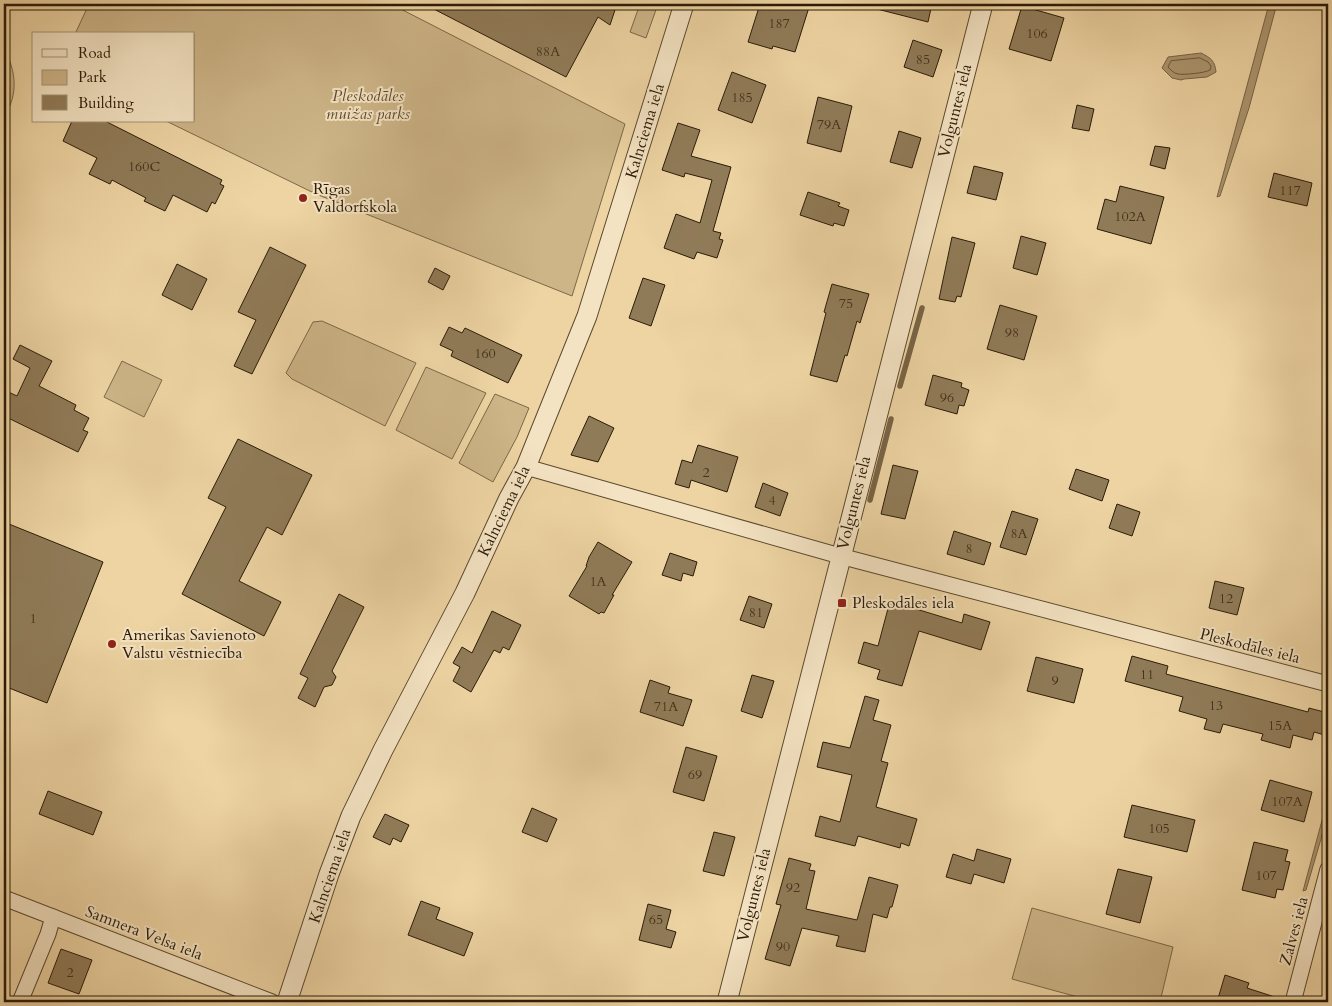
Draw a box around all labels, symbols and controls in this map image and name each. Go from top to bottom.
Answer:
house number: 187 [768,14,790,33]
house number: 106 [1026,24,1048,43]
legend [32,32,195,122]
house number: 88A [536,42,560,61]
text: Road [78,43,111,63]
house number: 85 [916,50,930,69]
street label: Volguntes iela [933,62,977,160]
text: Park [78,67,107,87]
street label: Kalnciema iela [620,81,670,181]
park label: Pleskodāles muižas parks [326,85,411,125]
house number: 185 [731,88,753,107]
text: Building [78,93,134,113]
house number: 79A [817,115,841,134]
house number: 160C [128,157,160,176]
place label: Rīgas Valdorfskola [313,178,397,218]
house number: 117 [1279,181,1301,200]
marker: Rīgas Valdorfskola [297,192,309,204]
house number: 102A [1114,207,1146,226]
house number: 75 [839,294,853,313]
house number: 98 [1005,323,1019,342]
house number: 160 [474,344,496,363]
house number: 96 [940,388,954,407]
street label: Volguntes iela [832,454,876,552]
street label: Kalnciema iela [473,462,536,560]
house number: 2 [702,463,710,482]
house number: 4 [768,491,776,510]
house number: 8A [1010,524,1028,543]
house number: 8 [965,539,973,558]
house number: 1A [589,572,607,591]
house number: 12 [1219,589,1233,608]
place label: Pleskodāles iela [852,592,955,614]
marker: Pleskodāles iela [836,597,848,609]
house number: 81 [749,603,763,622]
house number: 1 [29,609,37,628]
street label: Pleskodāles iela [1198,623,1302,669]
place label: Amerikas Savienoto Valstu vēstniecība [122,624,256,664]
marker: Amerikas Savienoto Valstu vēstniecība [106,638,118,650]
house number: 11 [1140,665,1154,684]
house number: 9 [1051,671,1059,690]
house number: 13 [1209,696,1223,715]
house number: 71A [654,697,678,716]
house number: 15A [1268,716,1292,735]
house number: 69 [688,765,702,784]
house number: 107A [1271,792,1303,811]
house number: 105 [1148,819,1170,838]
street label: Kalnciema iela [304,826,356,926]
street label: Volguntes iela [732,846,776,944]
house number: 107 [1255,866,1277,885]
house number: 92 [786,878,800,897]
street label: Zalves iela [1274,894,1314,968]
street label: Samnera Velsa iela [82,900,206,966]
house number: 65 [649,910,663,929]
house number: 90 [776,937,790,956]
house number: 2 [66,963,74,982]

